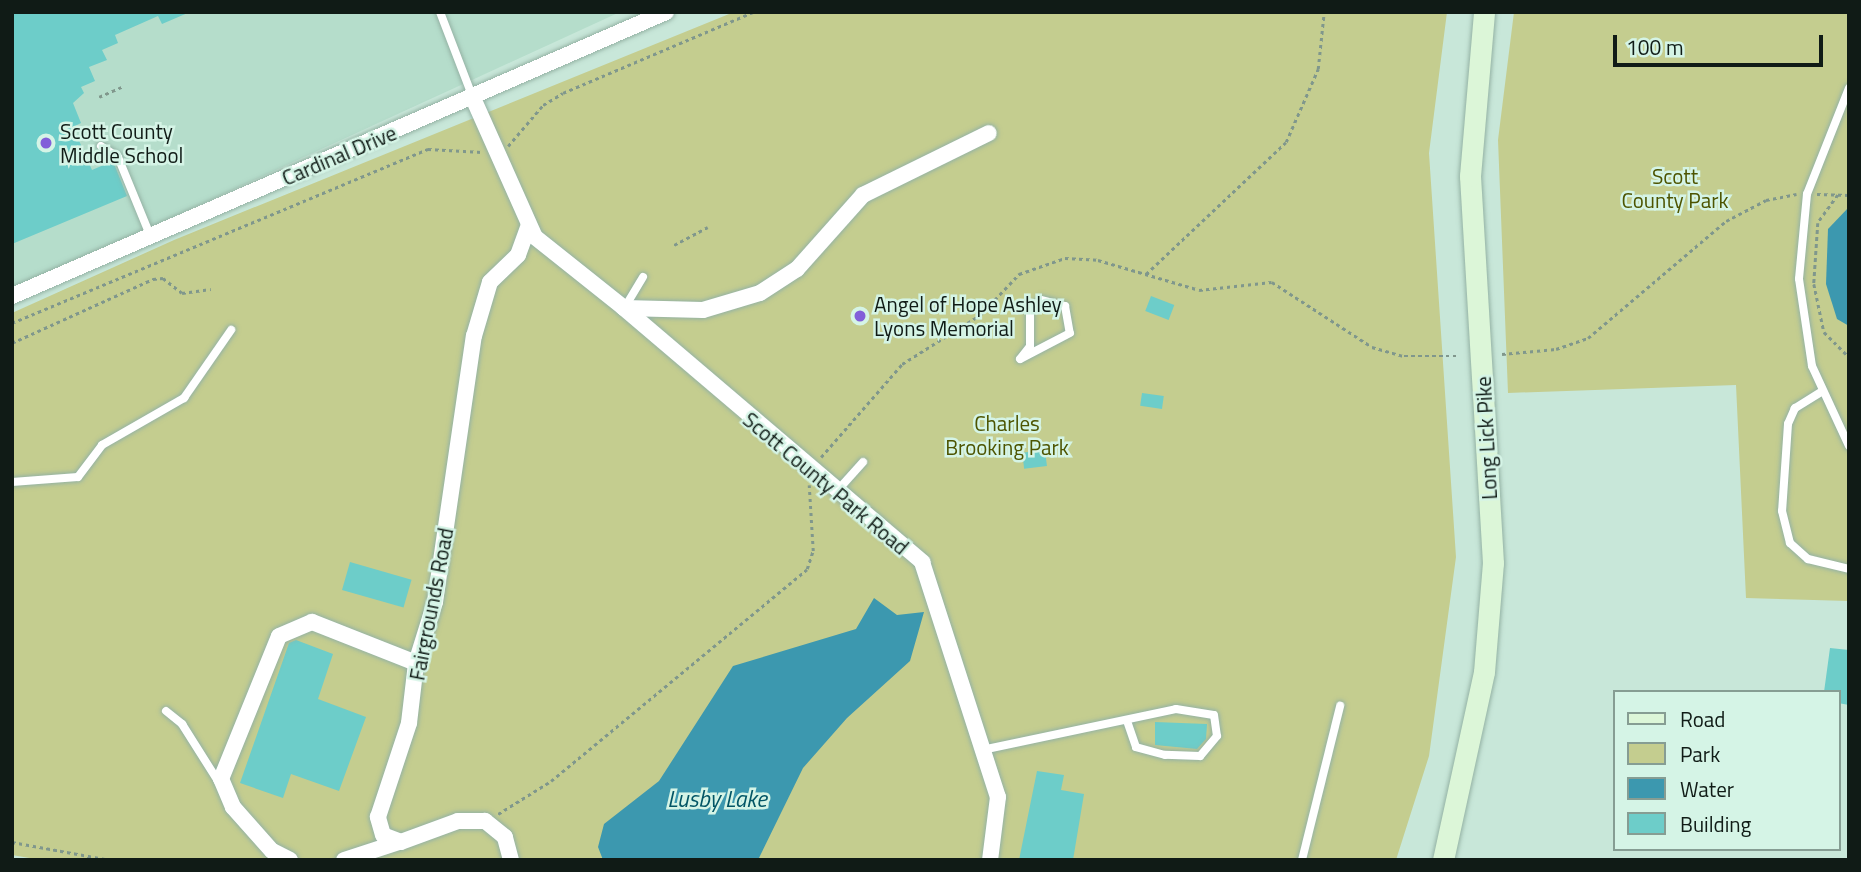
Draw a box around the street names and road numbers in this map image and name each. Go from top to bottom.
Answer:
street label: Cardinal Drive [278,120,400,190]
street label: Long Lick Pike [1470,376,1502,500]
street label: Scott County Park Road [738,407,914,559]
street label: Fairgrounds Road [404,526,458,682]

